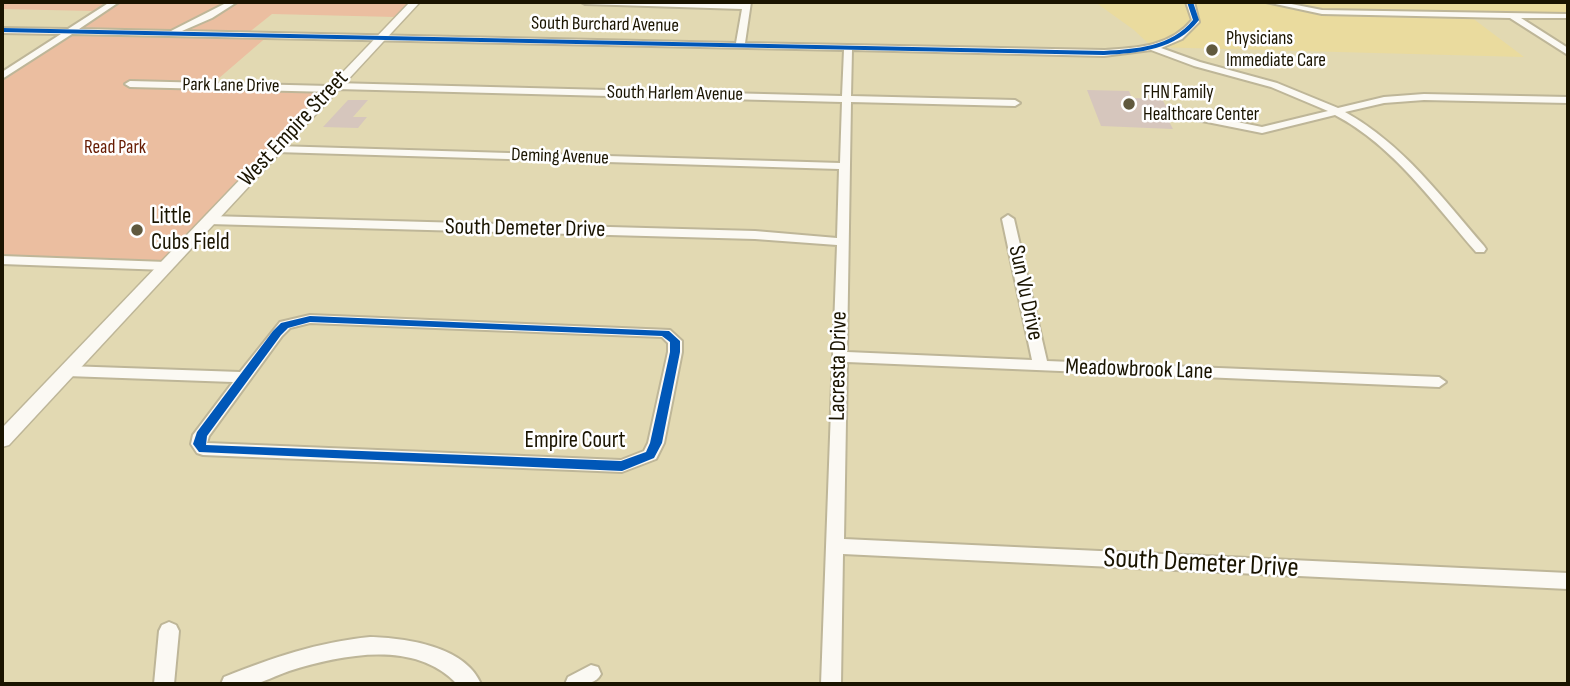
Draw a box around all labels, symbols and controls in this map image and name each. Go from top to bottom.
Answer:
street label: South Burchard Avenue [531,12,679,38]
place label: Physicians Immediate Care [1226,28,1326,72]
marker: Physicians Immediate Care [1204,42,1220,58]
street label: West Empire Street [233,65,355,193]
street label: Park Lane Drive [182,74,280,98]
street label: South Harlem Avenue [607,81,743,107]
place label: FHN Family Healthcare Center [1143,82,1259,126]
marker: FHN Family Healthcare Center [1121,96,1137,112]
park label: Read Park [84,137,146,159]
street label: Deming Avenue [511,144,609,170]
place label: Little Cubs Field [151,203,230,257]
street label: South Demeter Drive [445,214,605,244]
marker: Little Cubs Field [129,222,145,238]
street label: Sun Vu Drive [1001,243,1049,343]
street label: Lacresta Drive [824,311,854,421]
street label: Meadowbrook Lane [1065,354,1213,386]
street label: Empire Court [524,427,626,455]
street label: South Demeter Drive [1103,542,1299,586]

